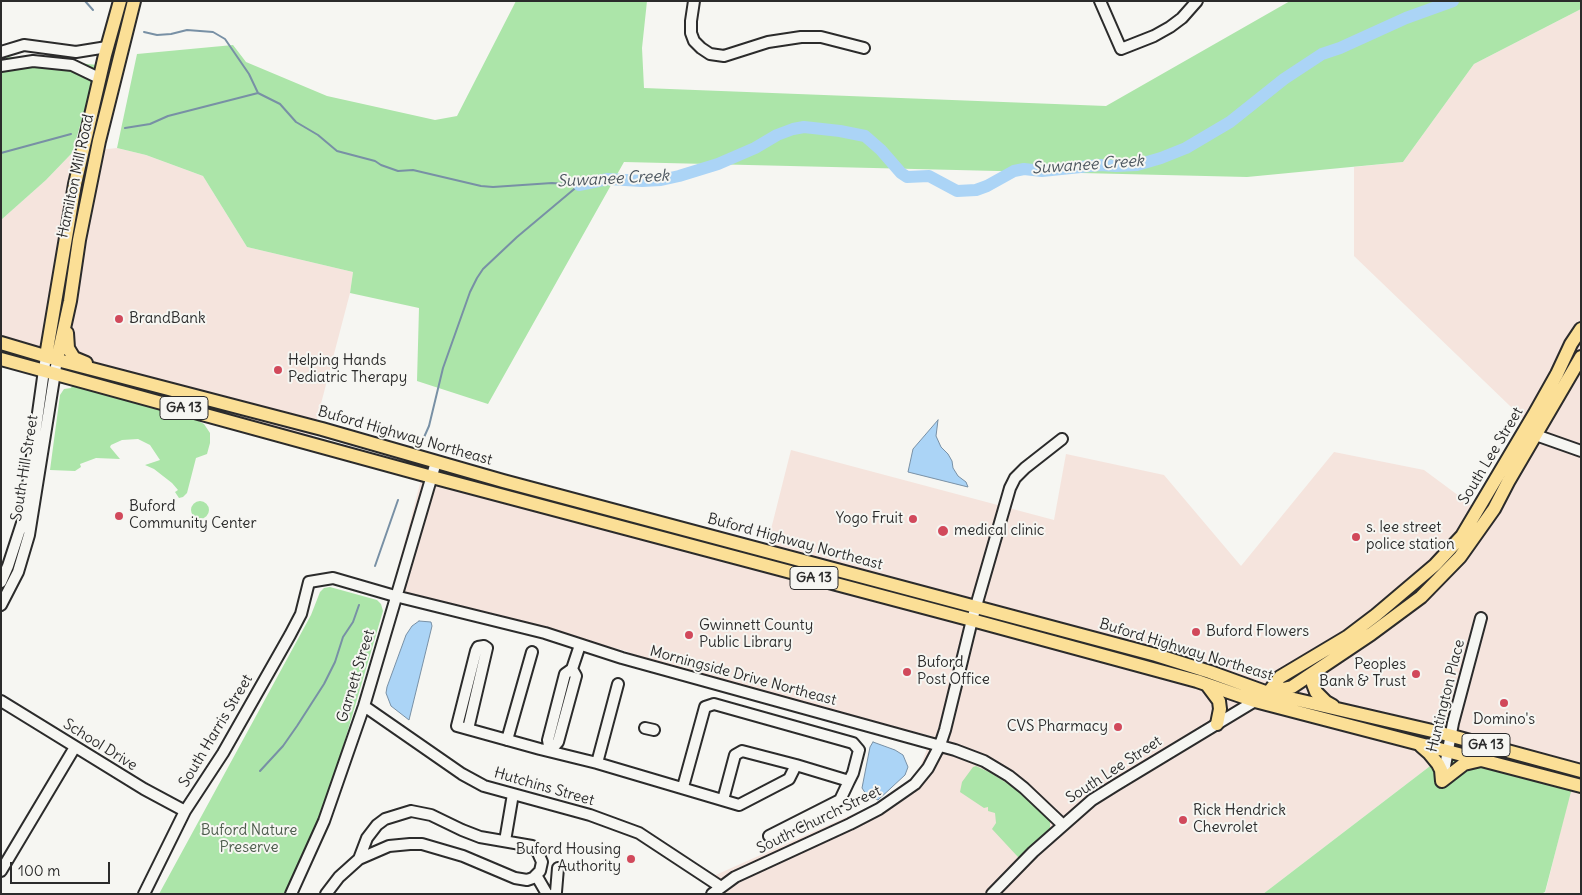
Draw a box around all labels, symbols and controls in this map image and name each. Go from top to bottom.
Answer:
street label: Hamilton Mill Road [54,113,98,239]
water label: Suwanee Creek [1031,152,1145,178]
water label: Suwanee Creek [556,166,670,192]
place label: BrandBank [129,310,206,328]
marker: BrandBank [113,313,125,325]
place label: Helping Hands Pediatric Therapy [288,352,407,387]
marker: Helping Hands Pediatric Therapy [272,364,284,376]
road number: GA 13 [160,396,208,419]
street label: Buford Highway Northeast [316,402,494,470]
street label: South Lee Street [1455,404,1527,508]
street label: South Hill Street [8,414,42,522]
place label: Buford Community Center [129,498,257,533]
marker: Buford Community Center [113,510,125,522]
street label: Buford Highway Northeast [705,510,885,574]
place label: Yogo Fruit [836,510,903,528]
marker: Yogo Fruit [907,513,919,525]
place label: s. lee street police station [1366,519,1455,554]
place label: medical clinic [954,522,1044,540]
marker: medical clinic [936,524,950,538]
marker: s. lee street police station [1350,531,1362,543]
road number: GA 13 [790,566,838,590]
street label: Buford Highway Northeast [1097,615,1275,685]
place label: Gwinnett County Public Library [699,617,813,652]
place label: Buford Flowers [1206,623,1309,641]
marker: Buford Flowers [1190,626,1202,638]
street label: Garnett Street [333,627,379,725]
marker: Gwinnett County Public Library [683,629,695,641]
street label: Huntington Place [1423,638,1469,754]
street label: Morningside Drive Northeast [648,642,838,710]
place label: Buford Post Office [917,654,990,689]
place label: Peoples Bank & Trust [1319,656,1406,691]
marker: Buford Post Office [901,666,913,678]
marker: Peoples Bank & Trust [1410,668,1422,680]
street label: South Harris Street [175,671,257,791]
marker: Domino's [1498,697,1510,709]
place label: Domino's [1473,711,1535,729]
street label: School Drive [60,715,140,775]
place label: CVS Pharmacy [1007,718,1108,736]
marker: CVS Pharmacy [1112,721,1124,733]
street label: South Lee Street [1063,732,1165,808]
road number: GA 13 [1462,734,1510,756]
street label: Hutchins Street [492,764,596,810]
street label: South Church Street [754,782,884,858]
place label: Rick Hendrick Chevrolet [1193,802,1286,837]
marker: Rick Hendrick Chevrolet [1177,814,1189,826]
park label: Buford Nature Preserve [201,822,297,857]
place label: Buford Housing Authority [516,841,621,876]
scale bar [12,852,112,884]
marker: Buford Housing Authority [625,853,637,865]
text: 100 m [18,861,60,880]

